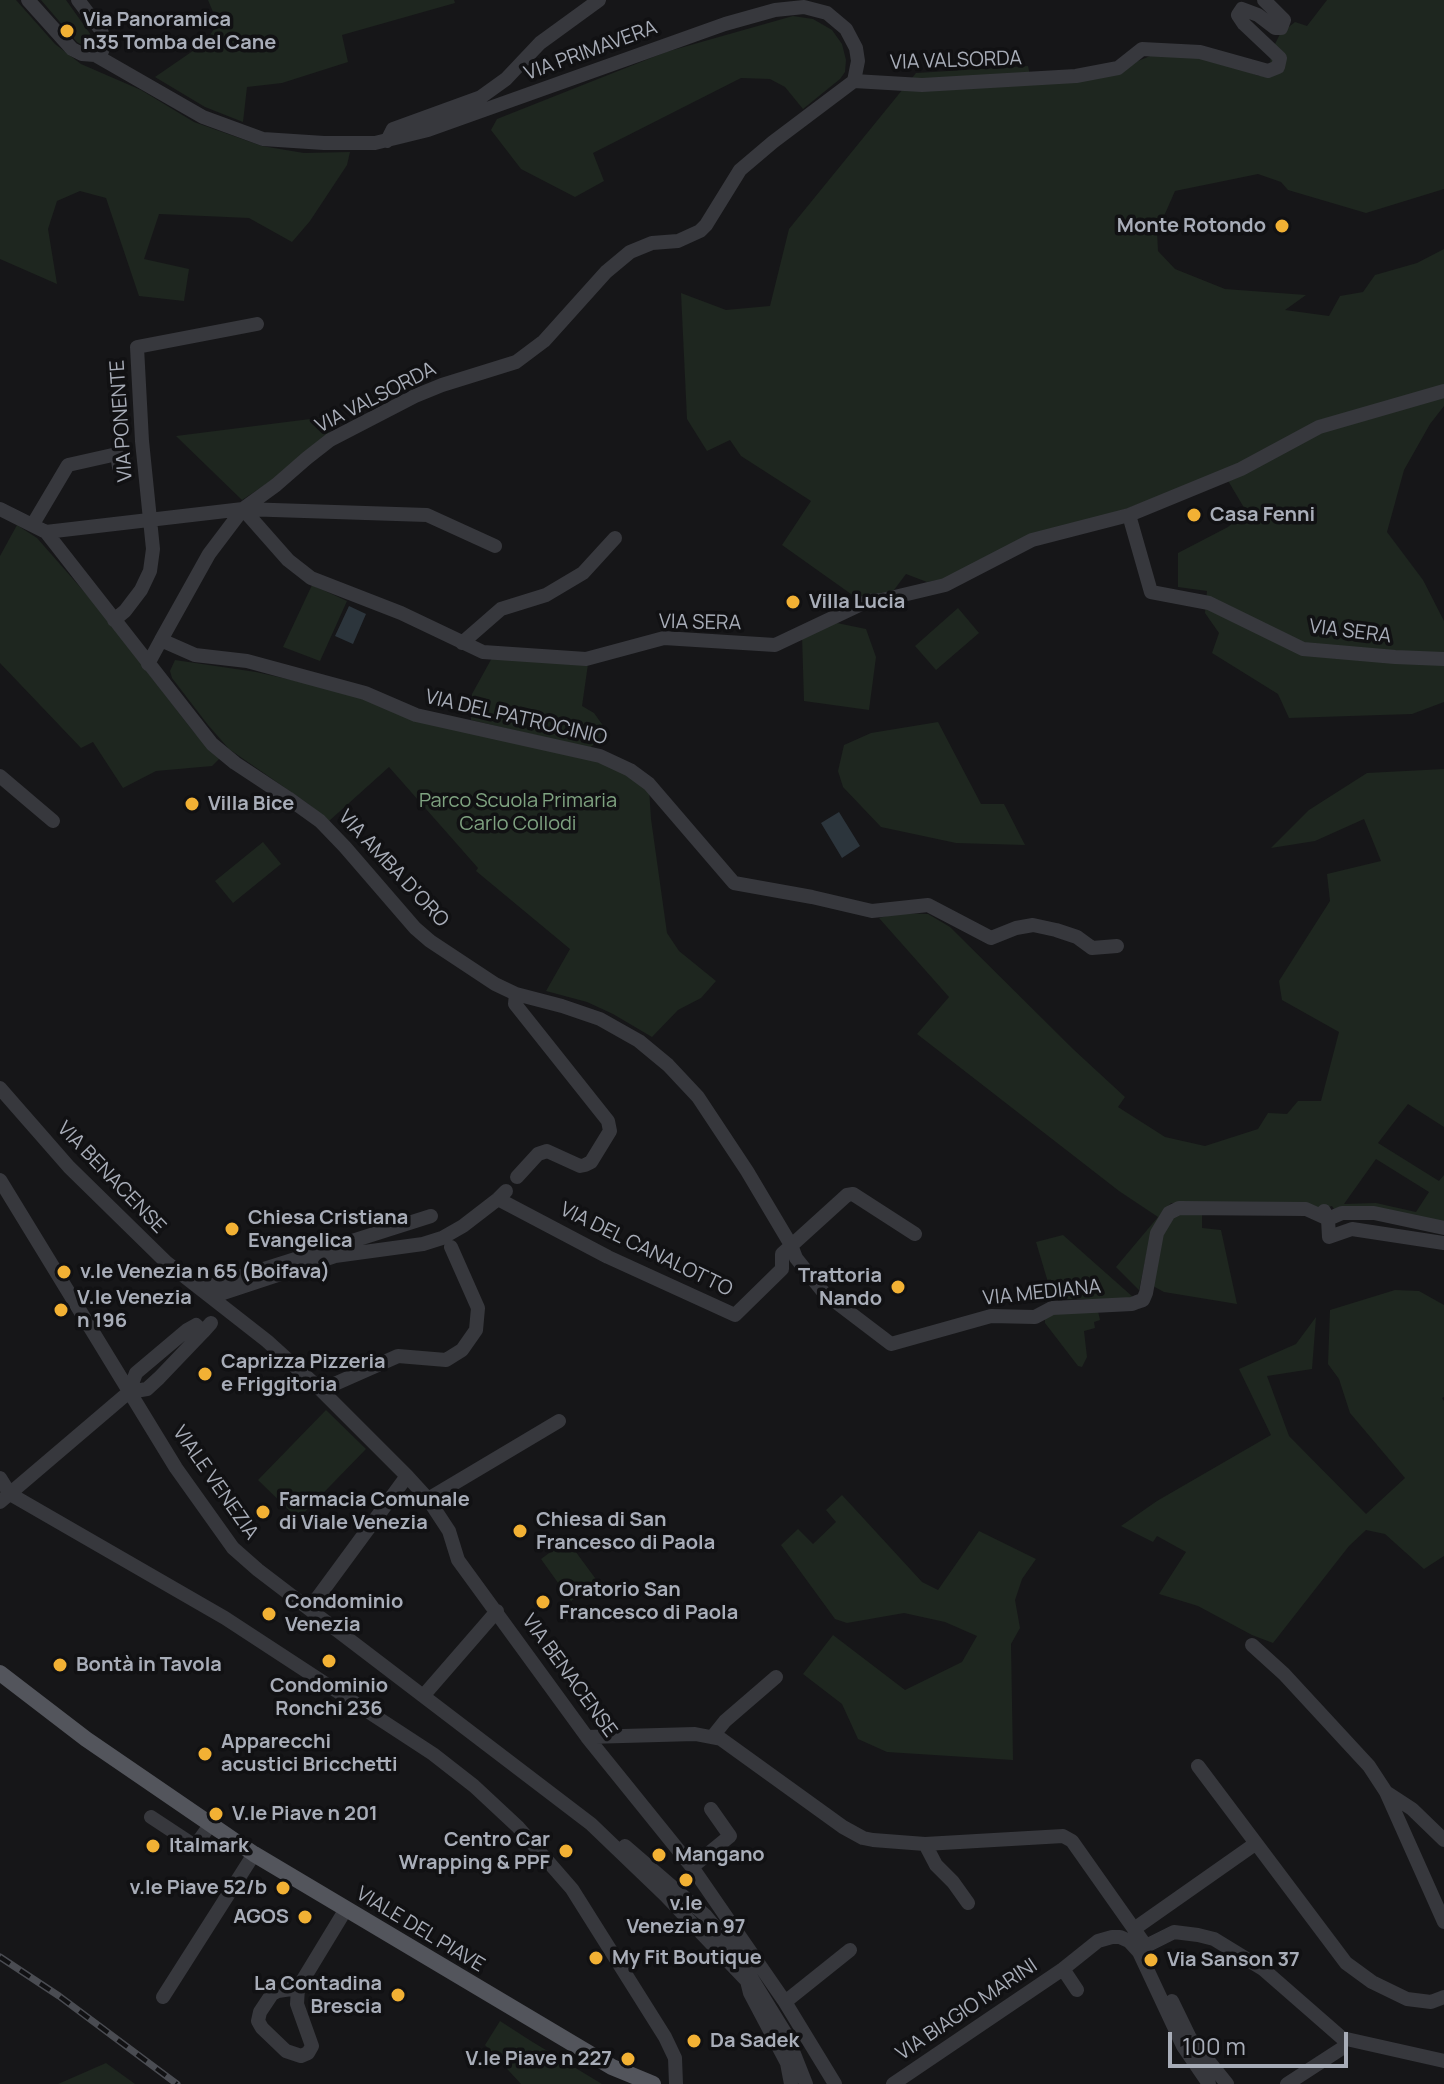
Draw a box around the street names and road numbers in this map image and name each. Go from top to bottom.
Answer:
street label: VIA PRIMAVERA [521,16,661,86]
street label: VIA VALSORDA [890,47,1022,75]
street label: VIA VALSORDA [312,357,440,439]
street label: VIA PONENTE [106,359,138,483]
street label: VIA SERA [659,610,741,636]
street label: VIA SERA [1308,615,1392,649]
street label: VIA DEL PATROCINIO [423,685,609,751]
street label: VIA AMBA D'ORO [333,806,453,932]
street label: VIA BENACENSE [52,1117,170,1239]
street label: VIA DEL CANALOTTO [556,1198,736,1302]
street label: VIA MEDIANA [982,1275,1102,1311]
street label: VIALE VENEZIA [167,1422,263,1544]
street label: VIA BENACENSE [516,1610,622,1742]
street label: VIALE DEL PIAVE [351,1882,489,1978]
street label: VIA BIAGIO MARINI [892,1954,1042,2066]

